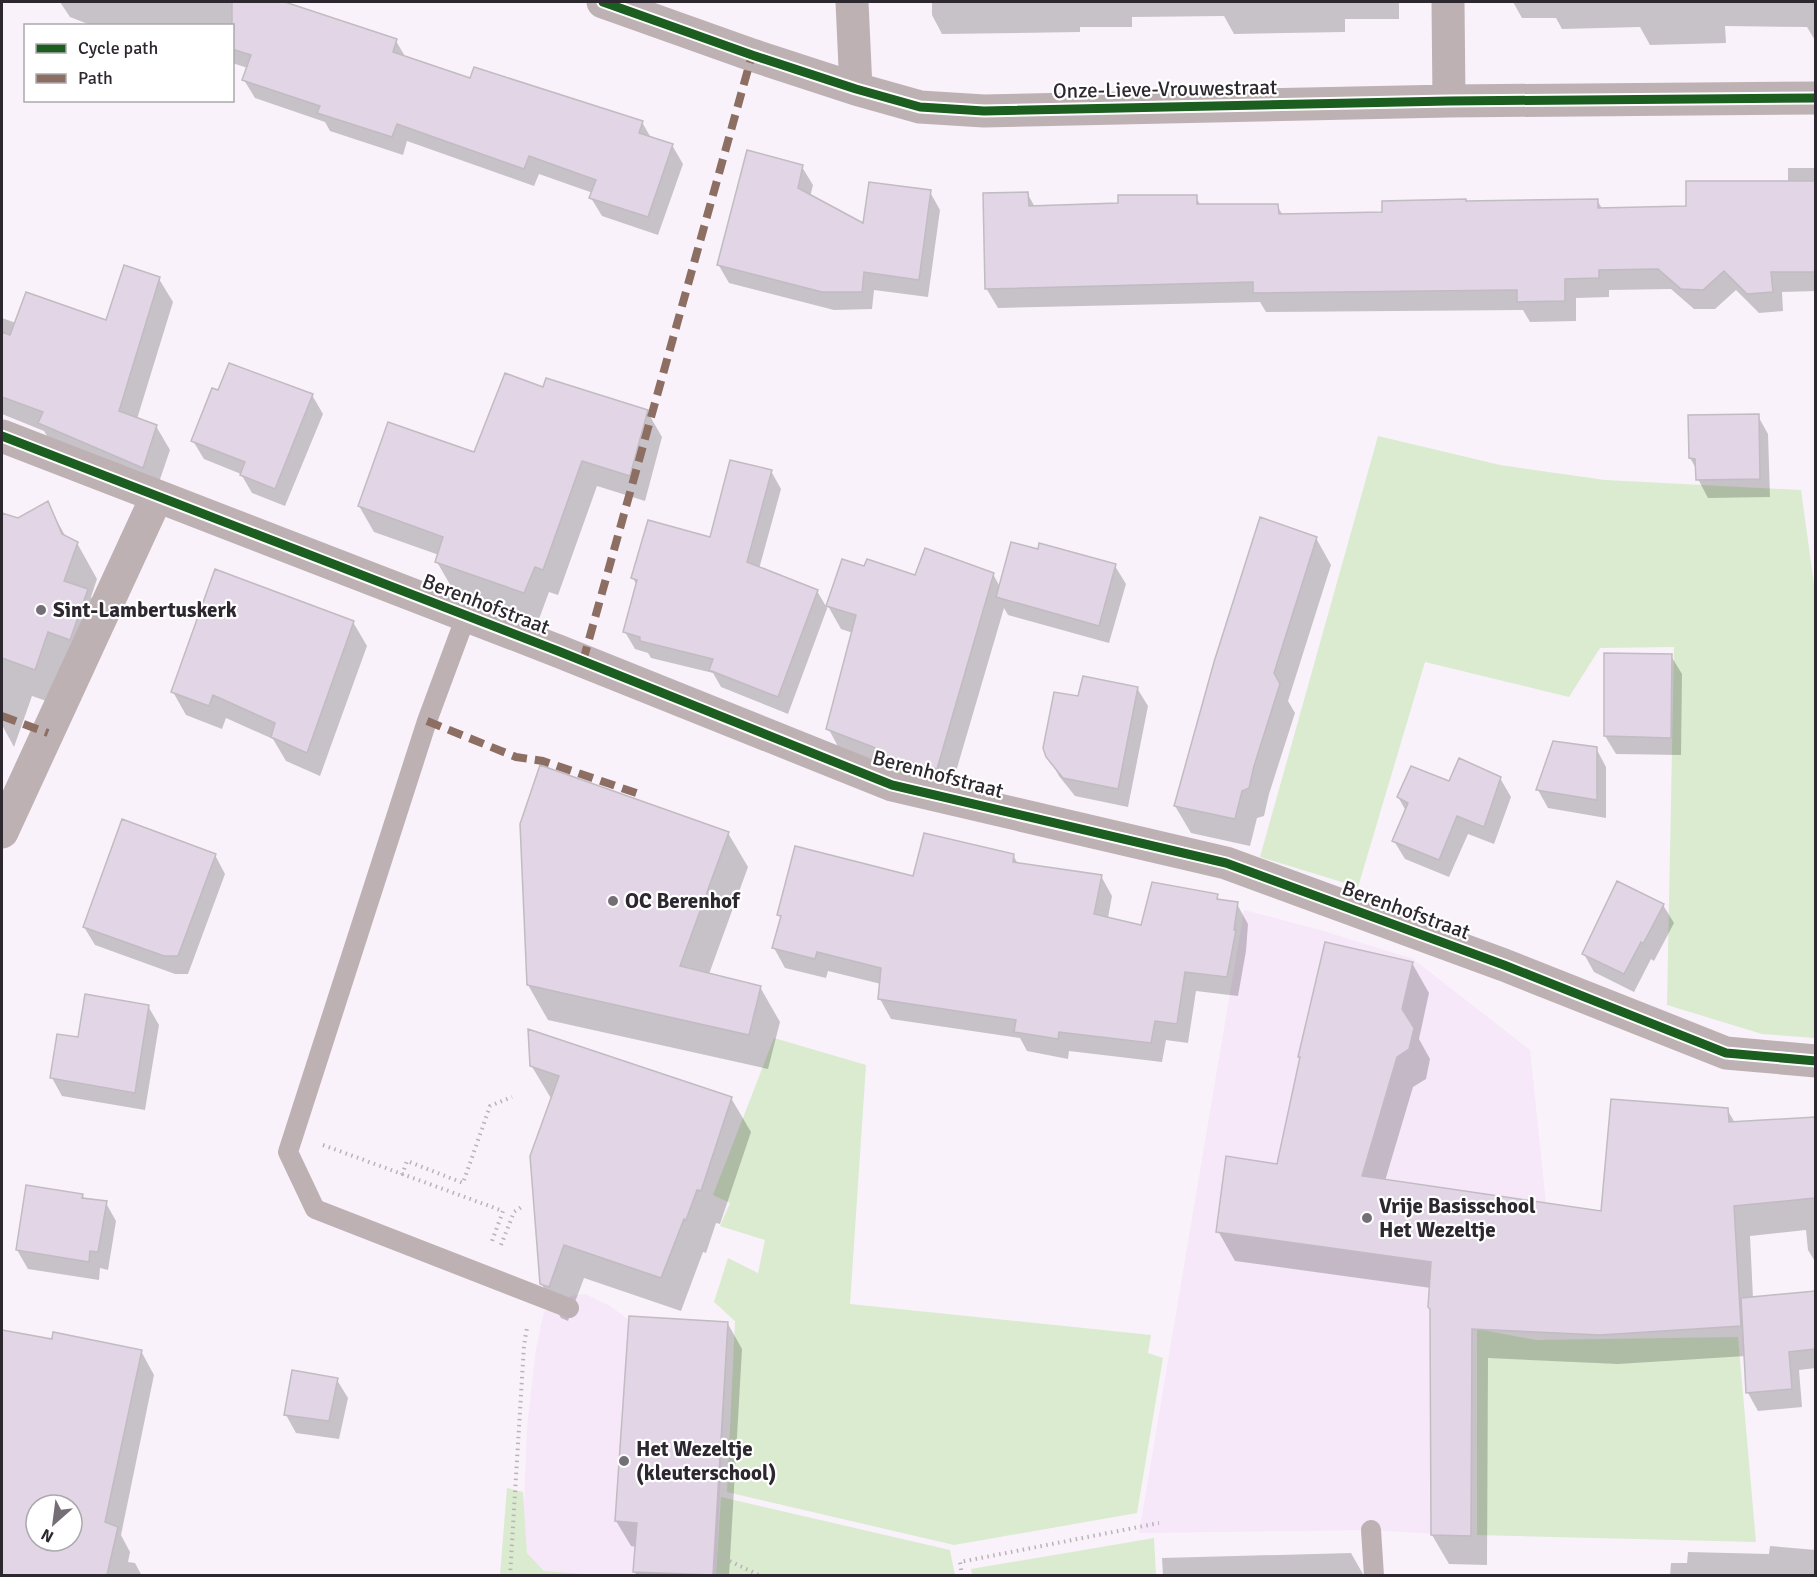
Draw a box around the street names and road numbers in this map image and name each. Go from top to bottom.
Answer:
street label: Onze-Lieve-Vrouwestraat [1053,74,1277,104]
street label: Berenhofstraat [419,568,553,640]
street label: Berenhofstraat [870,744,1006,804]
street label: Berenhofstraat [1338,875,1474,945]

